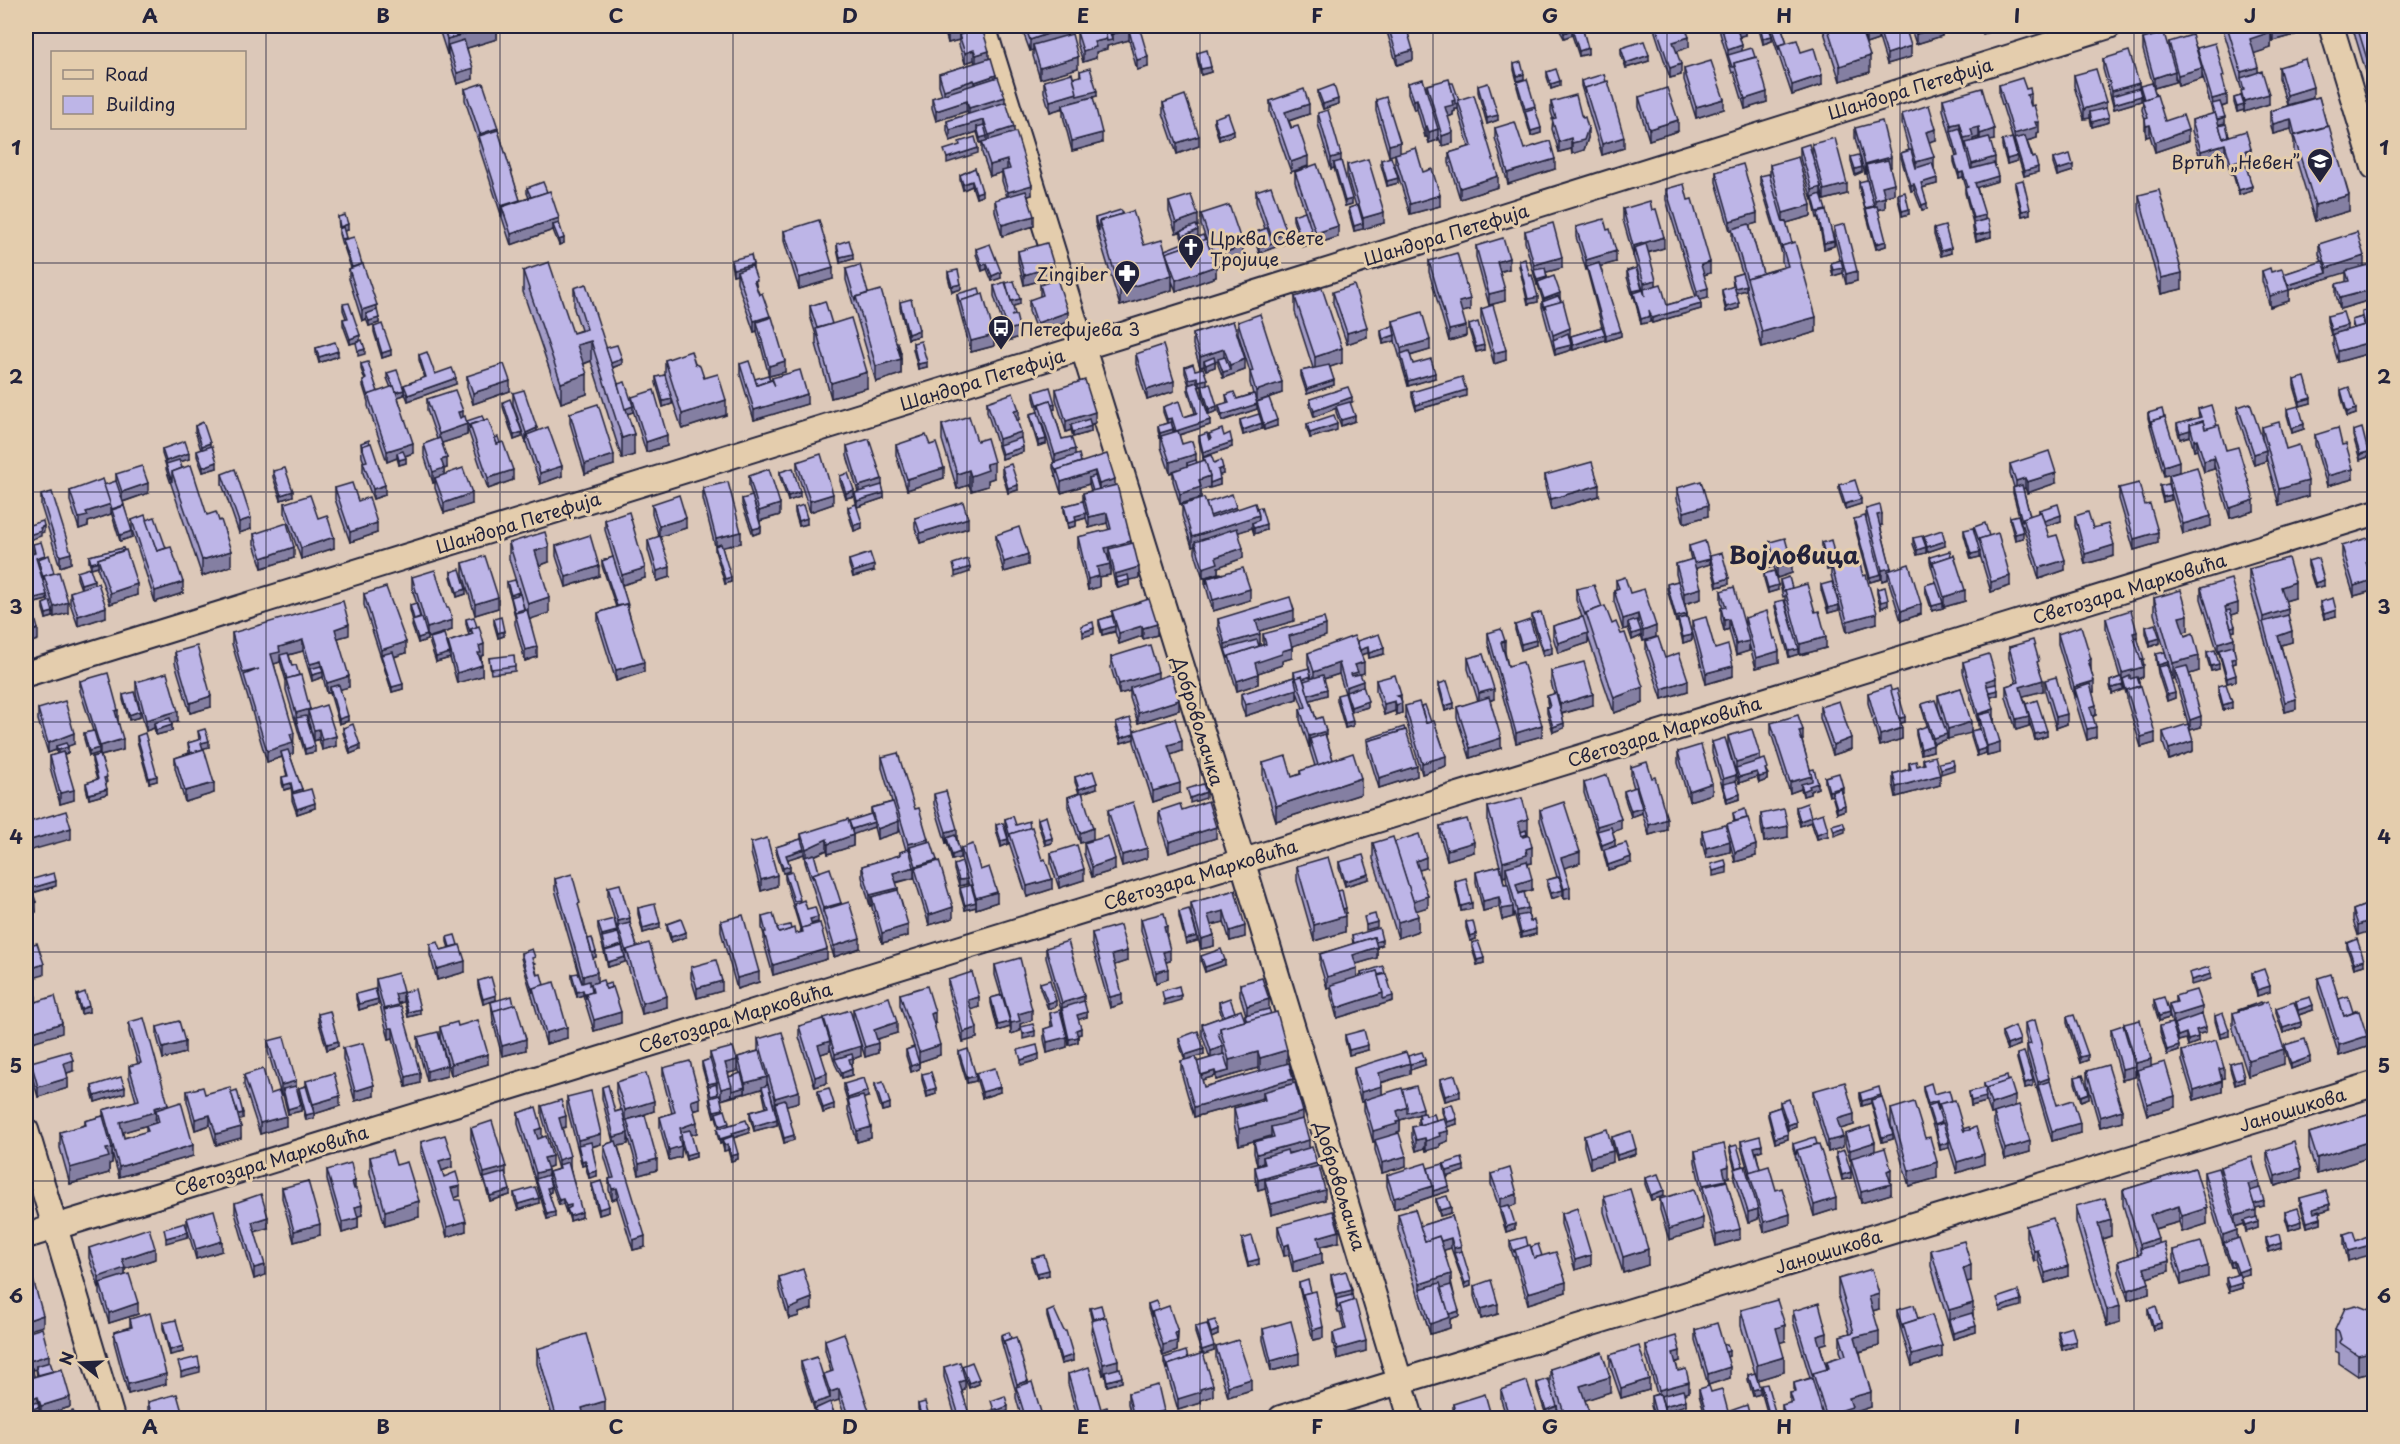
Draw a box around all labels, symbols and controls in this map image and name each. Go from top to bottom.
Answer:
text: A [142,0,158,30]
text: B [376,0,390,30]
text: C [608,0,624,30]
text: D [842,0,858,30]
text: E [1077,0,1089,30]
text: F [1311,0,1323,30]
text: G [1542,0,1558,30]
text: H [1776,0,1792,30]
text: I [2014,0,2020,30]
text: J [2244,0,2256,30]
street label: Шандора Петефија [1824,50,1996,126]
legend [51,51,246,129]
text: Road [105,60,149,87]
text: Building [105,90,175,117]
text: 1 [11,132,21,162]
text: 1 [2379,132,2389,162]
school or university icon: Вртић „Невен” [2305,146,2335,184]
place label: Вртић „Невен” [2171,148,2300,175]
street label: Шандора Петефија [1360,196,1532,272]
place label: Црква Свете Тројице [1210,224,1324,272]
church icon: Црква Свете Тројице [1176,232,1206,270]
pharmacy icon: Zingiber [1112,258,1142,296]
place label: Zingiber [1036,260,1109,287]
bus stop icon: Петефијева 3 [986,313,1016,351]
place label: Петефијева 3 [1020,315,1140,342]
street label: Шандора Петефија [896,341,1068,417]
text: 2 [9,361,23,391]
text: 2 [2377,361,2391,391]
street label: Шандора Петефија [432,484,604,560]
district label: Војловица [1729,536,1860,572]
street label: Светозара Марковића [2029,545,2230,630]
text: 3 [9,591,23,621]
text: 3 [2377,591,2391,621]
street label: Добровољачка [1166,652,1232,789]
street label: Светозара Марковића [1564,688,1765,773]
text: 4 [9,821,23,851]
text: 4 [2377,821,2391,851]
street label: Светозара Марковића [1100,831,1301,916]
street label: Светозара Марковића [635,974,836,1059]
text: 5 [10,1050,22,1080]
text: 5 [2378,1050,2390,1080]
street label: Јаношикова [2235,1080,2350,1138]
street label: Светозара Марковића [171,1117,372,1202]
street label: Добровољачка [1308,1117,1374,1254]
street label: Јаношикова [1771,1222,1886,1280]
text: 6 [9,1280,23,1310]
text: 6 [2377,1280,2391,1310]
north arrow [51,1333,111,1393]
text: N [52,1348,79,1368]
text: A [142,1411,158,1441]
text: B [376,1411,390,1441]
text: C [608,1411,624,1441]
text: D [842,1411,858,1441]
text: E [1077,1411,1089,1441]
text: F [1311,1411,1323,1441]
text: G [1542,1411,1558,1441]
text: H [1776,1411,1792,1441]
text: I [2014,1411,2020,1441]
text: J [2244,1411,2256,1441]

